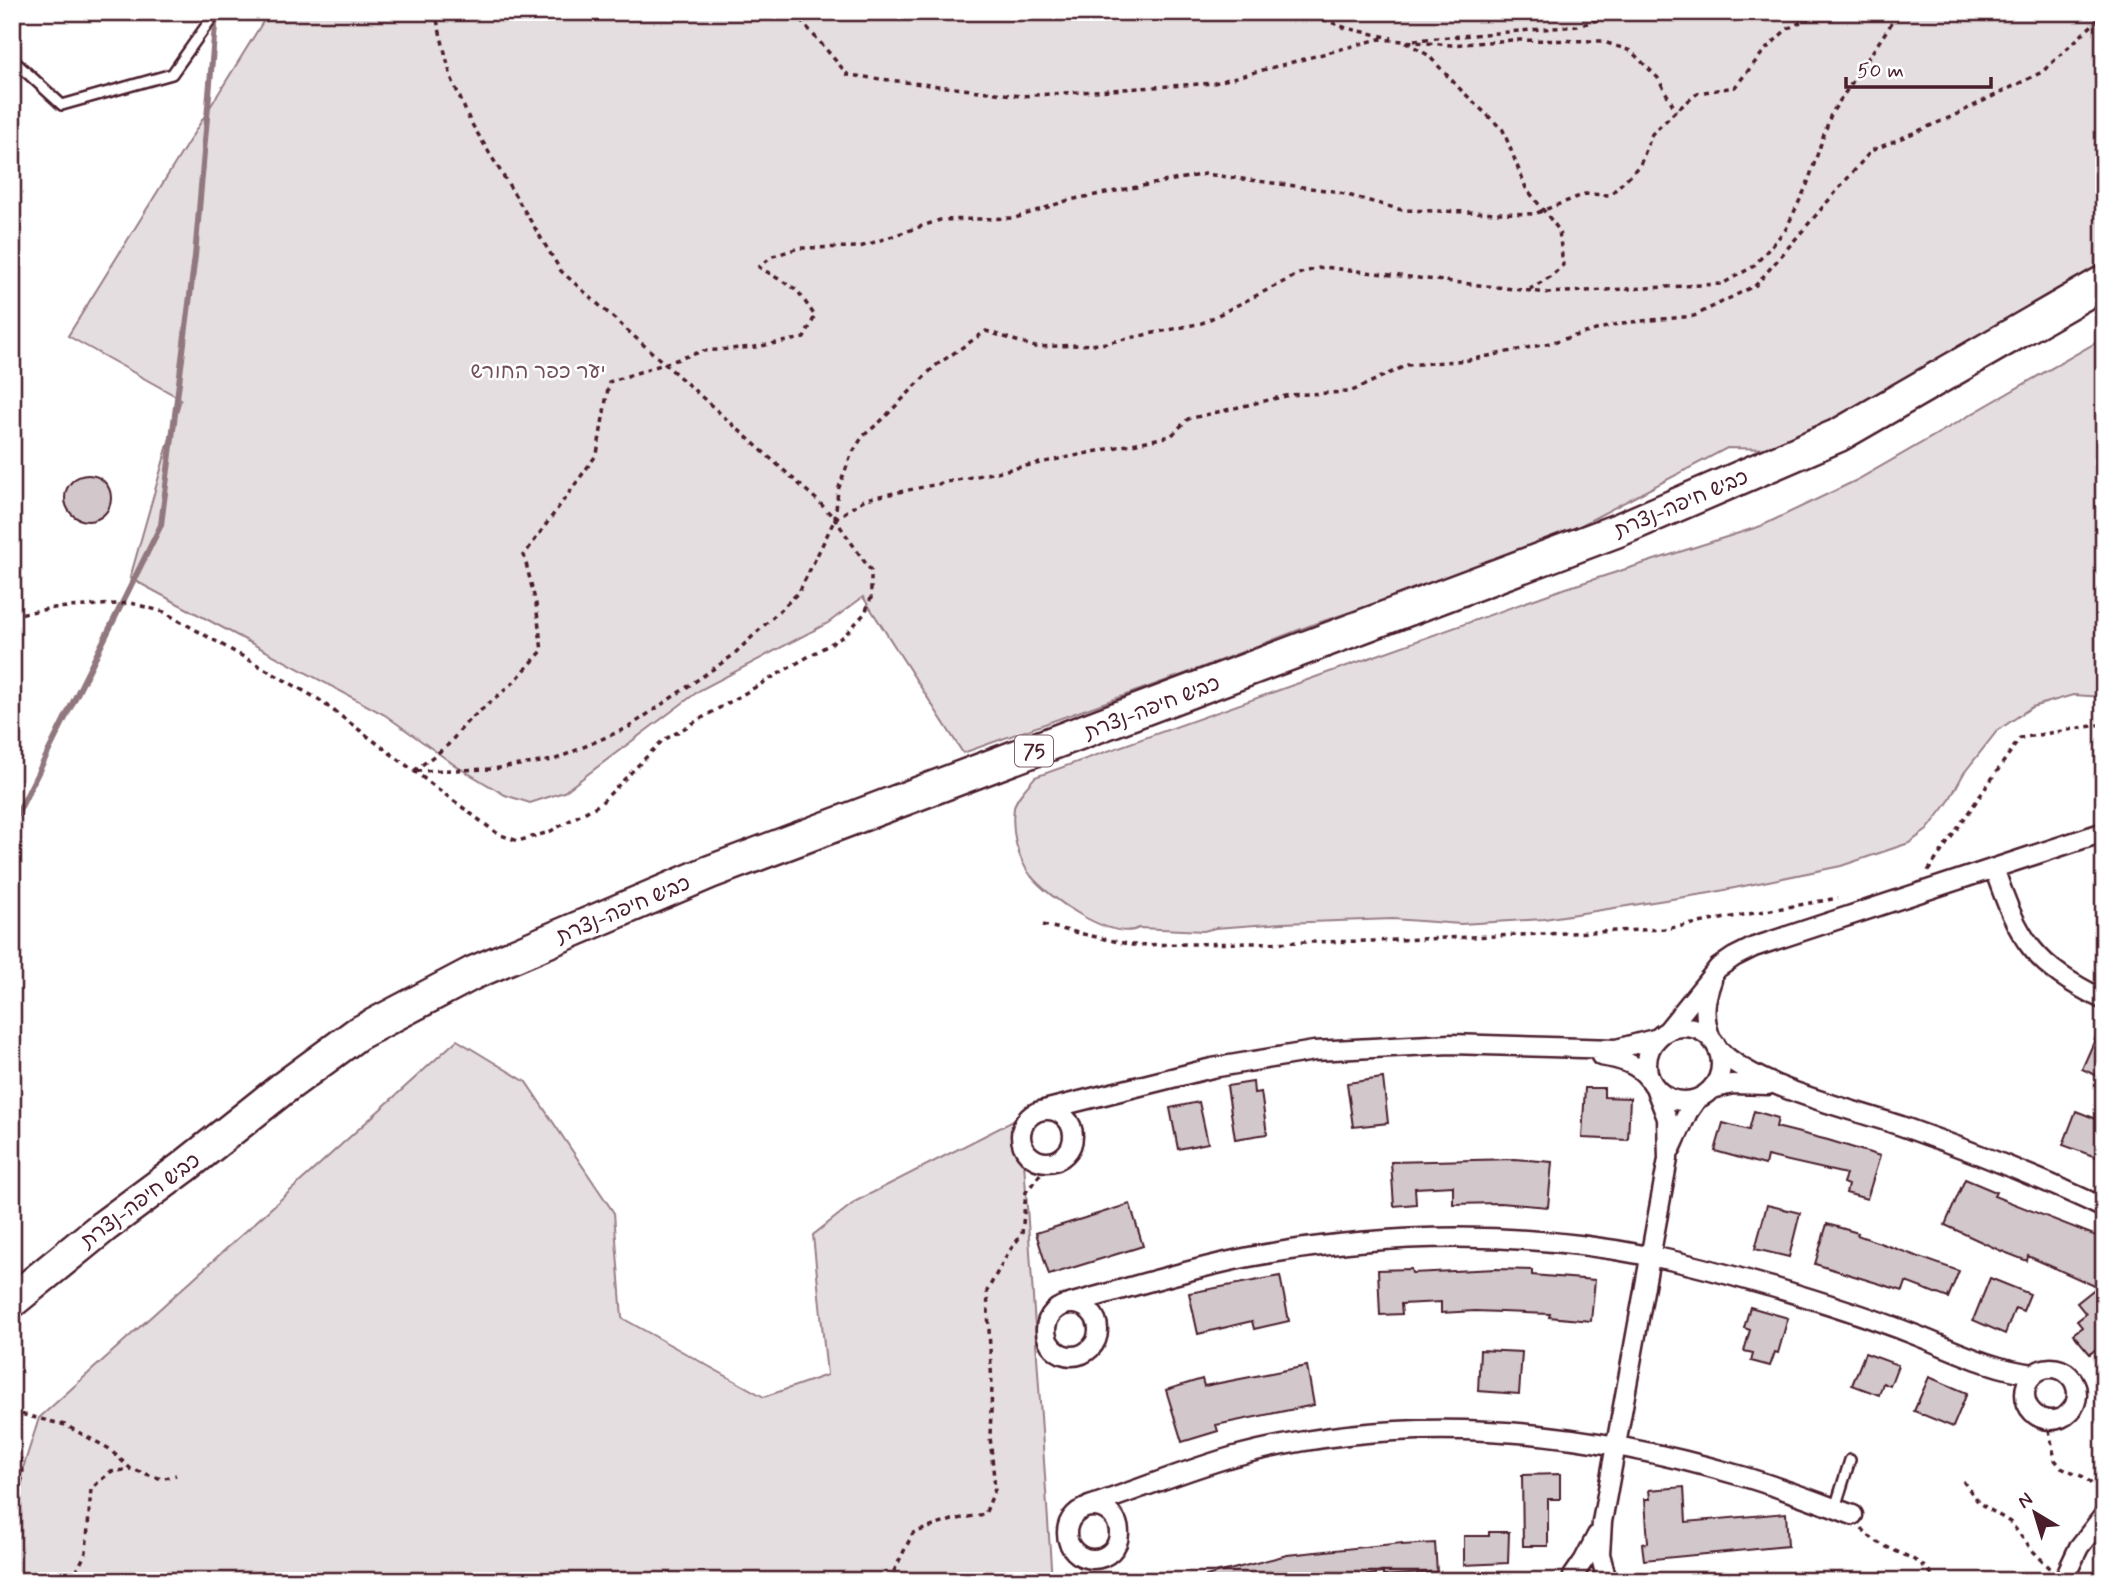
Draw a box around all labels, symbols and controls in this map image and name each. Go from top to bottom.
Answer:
scale bar [1846,46,1992,90]
text: 50 m [1857,57,1904,85]
park label: יער כפר החורש [471,358,606,386]
street label: כביש חיפה-נצרת [1609,463,1753,545]
street label: כביש חיפה-נצרת [1080,669,1224,747]
road number: 75 [1015,736,1053,766]
street label: כביש חיפה-נצרת [551,869,695,951]
street label: כביש חיפה-נצרת [74,1147,206,1256]
north arrow [2000,1478,2070,1548]
text: N [2013,1487,2038,1515]

